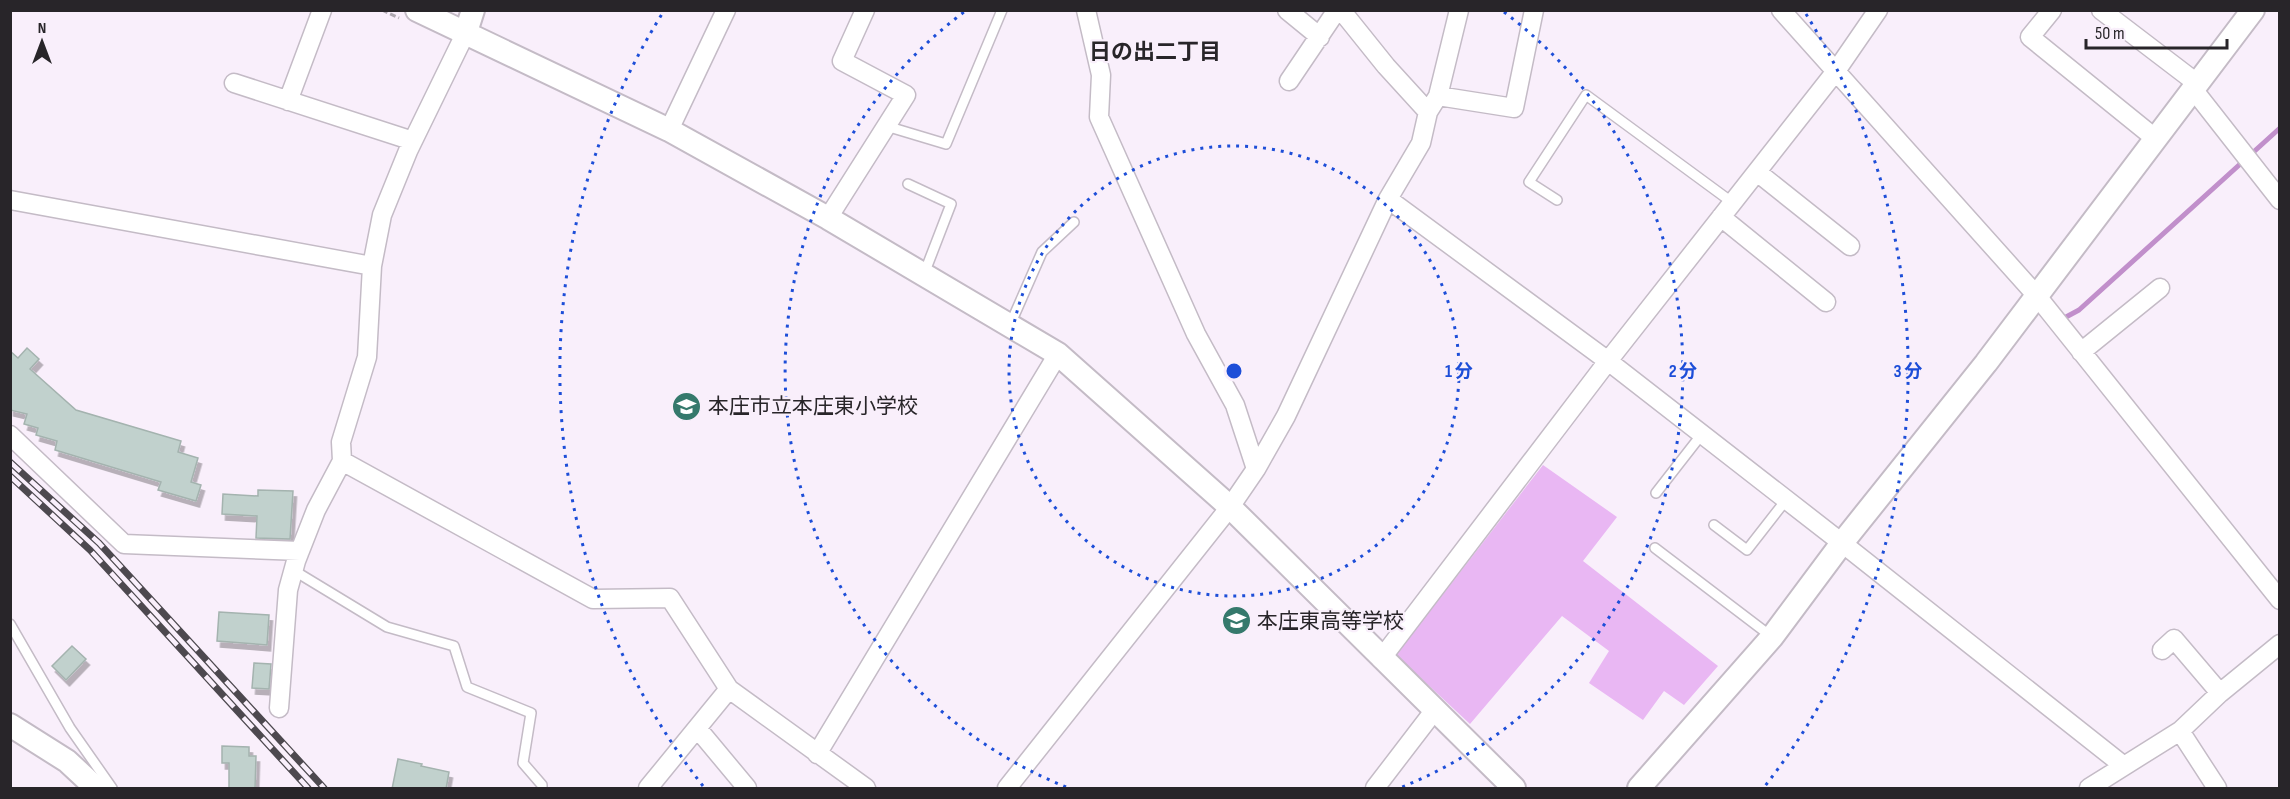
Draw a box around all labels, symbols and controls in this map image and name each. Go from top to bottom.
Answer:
north arrow [12,12,72,72]
scale bar [2086,12,2227,50]
text: N [38,19,46,38]
text: 50 m [2095,23,2125,44]
district label: 日の出二丁目 [1089,39,1221,66]
centre of rings [1224,361,1244,381]
text: 1 分 [1445,361,1473,382]
text: 2 分 [1669,361,1697,382]
text: 3 分 [1894,361,1922,382]
school or university icon: 本庄市立本庄東小学校 [671,390,703,422]
place label: 本庄市立本庄東小学校 [708,394,918,419]
school or university icon: 本庄東高等学校 [1220,605,1252,637]
place label: 本庄東高等学校 [1257,609,1404,634]

